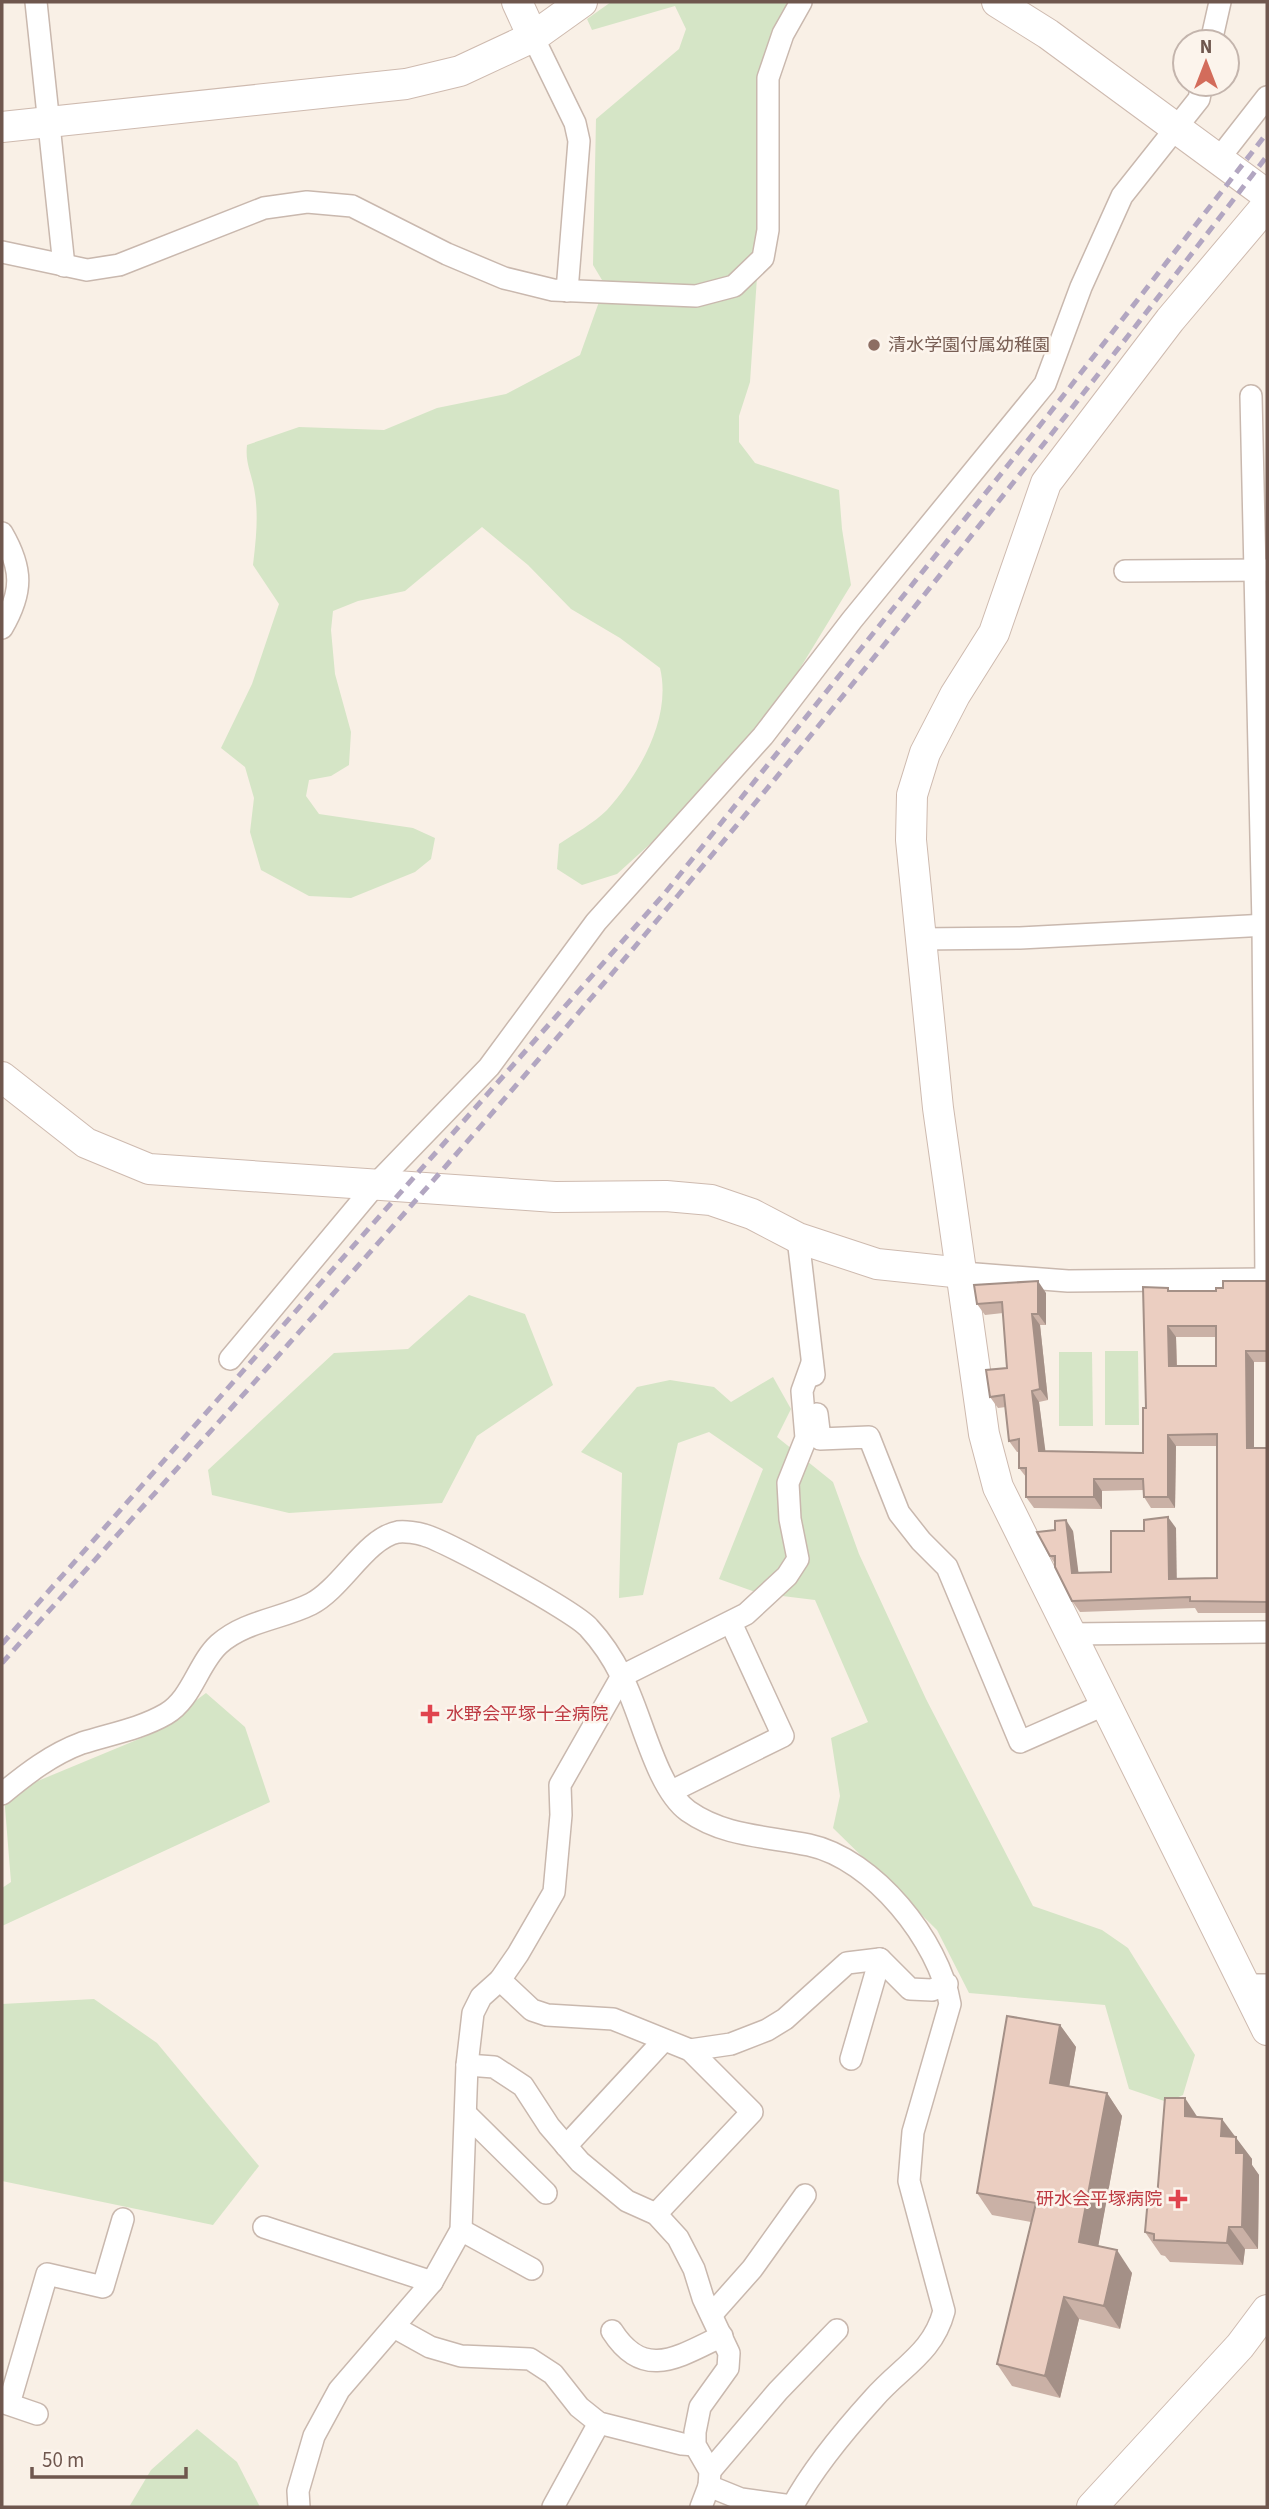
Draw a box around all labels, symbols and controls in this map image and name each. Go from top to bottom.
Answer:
north arrow [1171,28,1241,98]
text: N [1200,34,1212,61]
place label: 清水学園付属幼稚園 [888,333,1050,358]
marker: 清水学園付属幼稚園 [866,337,882,353]
place label: 水野会平塚十全病院 [446,1702,608,1727]
marker: 水野会平塚十全病院 [420,1704,440,1724]
place label: 研水会平塚病院 [1036,2187,1162,2212]
marker: 研水会平塚病院 [1168,2189,1188,2209]
scale bar [32,2436,186,2480]
text: 50 m [42,2445,84,2475]

